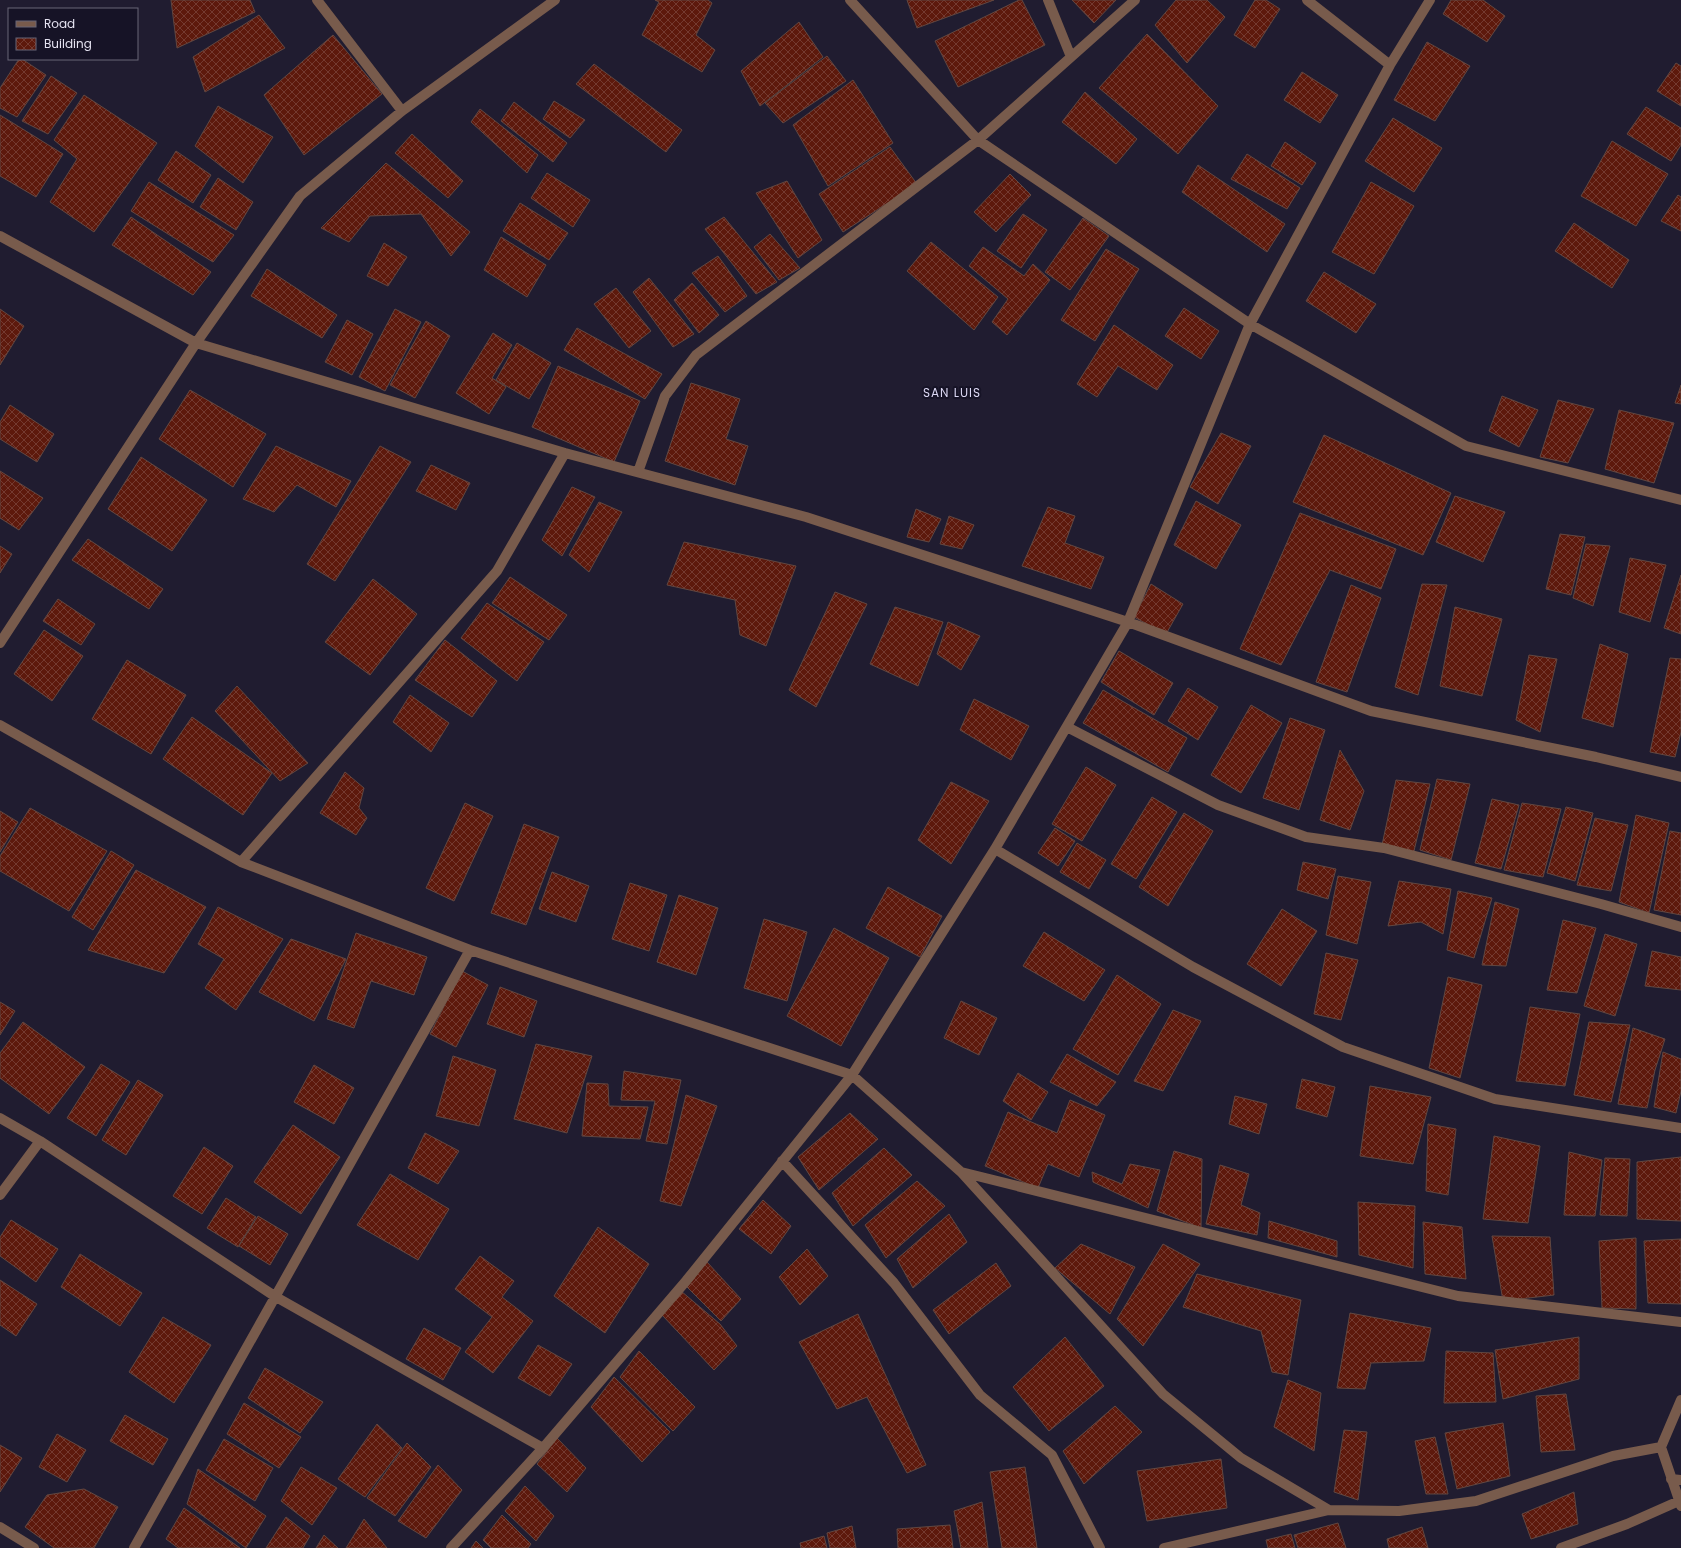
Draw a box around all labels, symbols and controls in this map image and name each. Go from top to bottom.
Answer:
legend [8,8,138,60]
text: Road [44,15,75,32]
text: Building [44,35,92,52]
district label: SAN LUIS [923,384,981,401]

